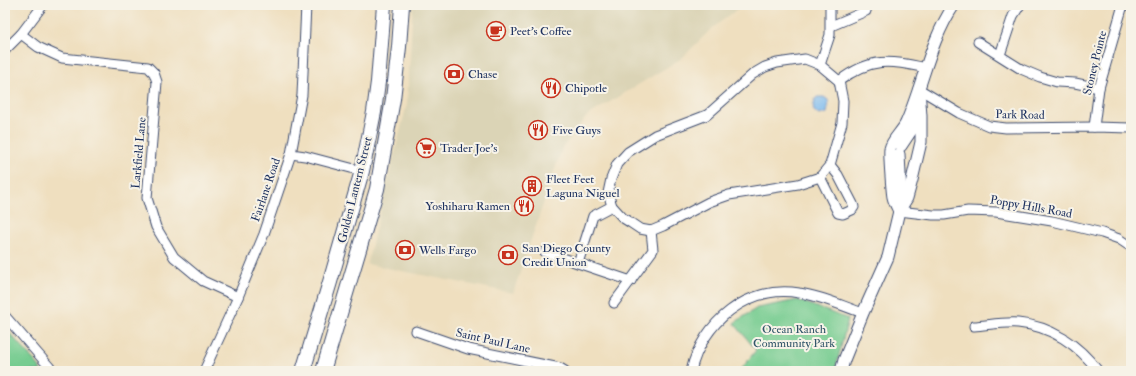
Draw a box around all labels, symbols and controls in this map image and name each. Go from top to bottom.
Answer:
cafe icon: Peet's Coffee [485,20,507,42]
place label: Peet's Coffee [510,24,572,39]
street label: Stoney Pointe [1080,29,1110,97]
bank icon: Chase [443,63,465,85]
place label: Chase [468,67,497,82]
restaurant icon: Chipotle [540,77,562,99]
place label: Chipotle [565,81,607,96]
street label: Park Road [995,107,1045,123]
street label: Larkfield Lane [128,117,150,189]
restaurant icon: Five Guys [527,119,549,141]
place label: Five Guys [552,123,601,138]
street label: Golden Lantern Street [335,135,376,245]
supermarket icon: Trader Joe's [415,137,437,159]
place label: Trader Joe's [440,141,497,156]
street label: Fairlane Road [248,156,284,224]
place label: Fleet Feet Laguna Niguel [546,172,620,201]
building icon: Fleet Feet Laguna Niguel [521,175,543,197]
street label: Poppy Hills Road [989,192,1073,222]
restaurant icon: Yoshiharu Ramen [513,195,535,217]
place label: Yoshiharu Ramen [425,199,510,214]
bank icon: Wells Fargo [394,239,416,261]
place label: San Diego County Credit Union [522,241,611,270]
place label: Wells Fargo [418,243,476,258]
bank icon: San Diego County Credit Union [497,244,519,266]
park label: Ocean Ranch Community Park [753,322,835,351]
street label: Saint Paul Lane [454,325,532,357]

